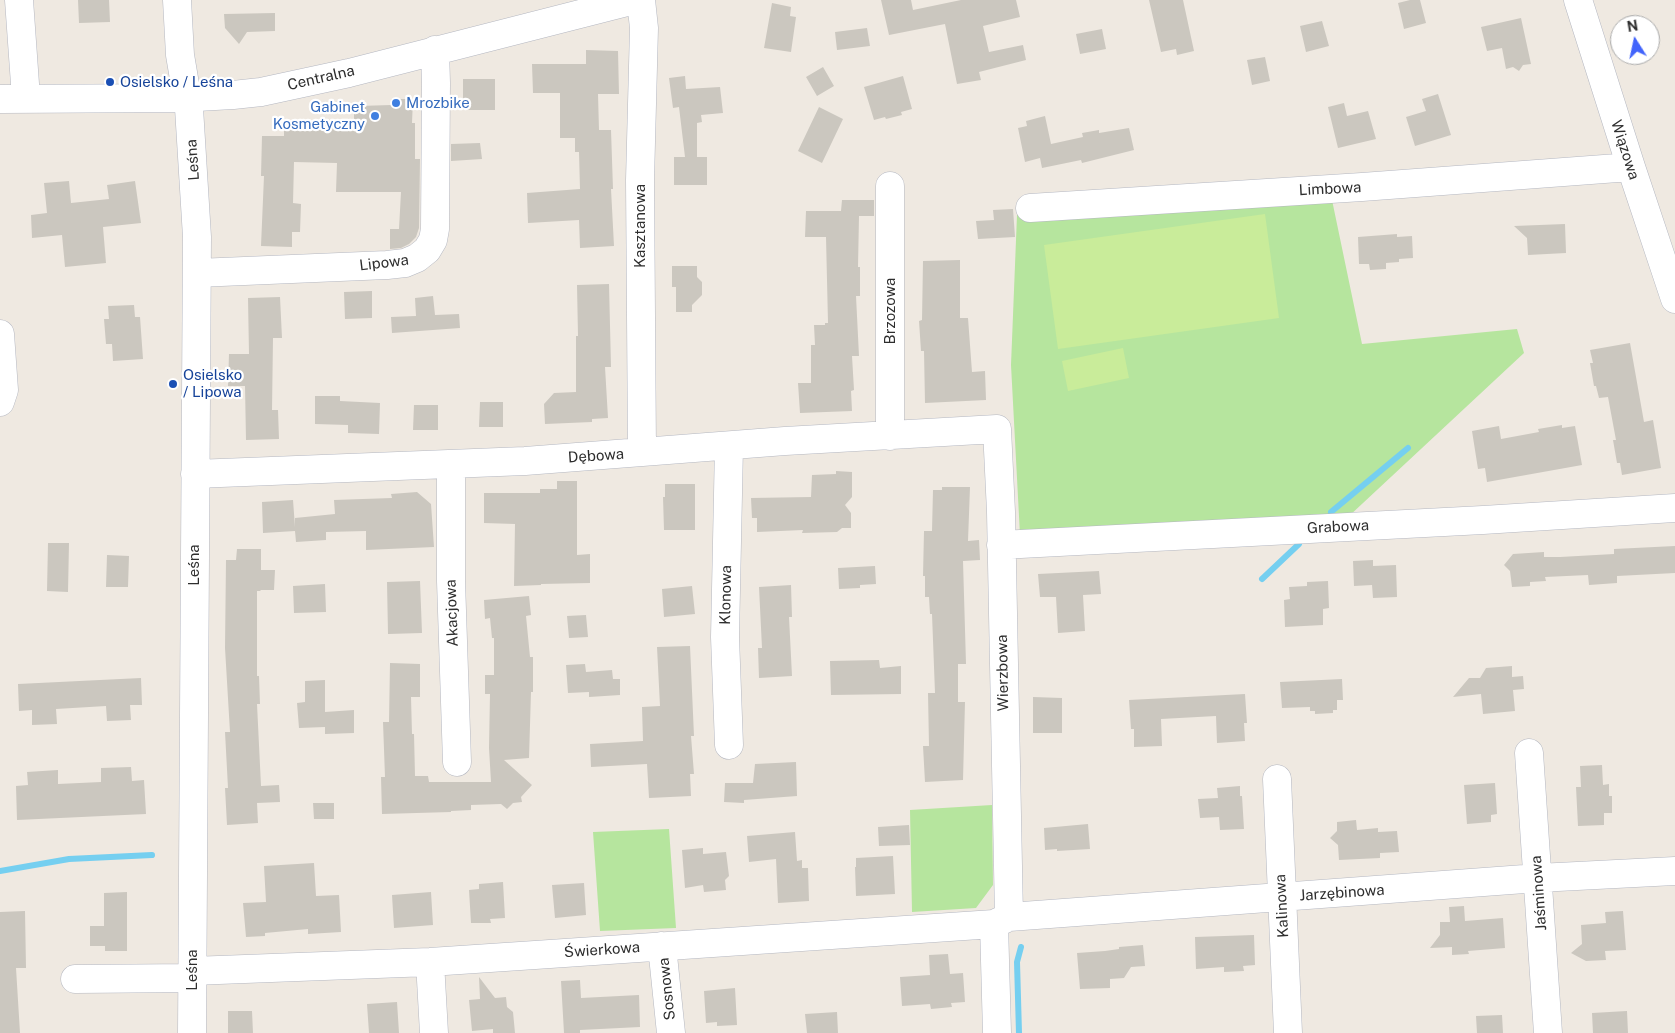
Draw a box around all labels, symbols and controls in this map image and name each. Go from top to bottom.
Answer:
north arrow [1610,15,1660,65]
text: N [1626,17,1639,35]
street label: Centralna [286,62,356,94]
place label: Osielsko / Leśna [120,73,233,91]
marker: Osielsko / Leśna [104,76,116,88]
place label: Mrozbike [406,94,470,112]
marker: Mrozbike [390,97,402,109]
place label: Gabinet Kosmetyczny [273,98,365,133]
marker: Gabinet Kosmetyczny [369,110,381,122]
street label: Wiązowa [1607,118,1643,182]
street label: Leśna [183,139,203,181]
street label: Limbowa [1298,178,1362,200]
street label: Kasztanowa [631,184,649,268]
street label: Lipowa [358,251,410,275]
street label: Brzozowa [881,278,899,344]
place label: Osielsko / Lipowa [183,366,242,401]
marker: Osielsko / Lipowa [167,378,179,390]
street label: Dębowa [567,445,625,467]
street label: Grabowa [1307,516,1369,538]
street label: Leśna [185,544,203,586]
street label: Klonowa [716,565,736,625]
street label: Akacjowa [442,579,462,647]
street label: Wierzbowa [993,634,1013,712]
street label: Jaśminowa [1527,855,1551,931]
street label: Kalinowa [1271,874,1293,938]
street label: Jarzębinowa [1299,881,1385,905]
street label: Świerkowa [563,938,641,962]
street label: Leśna [183,949,201,991]
street label: Sosnowa [655,957,679,1021]

